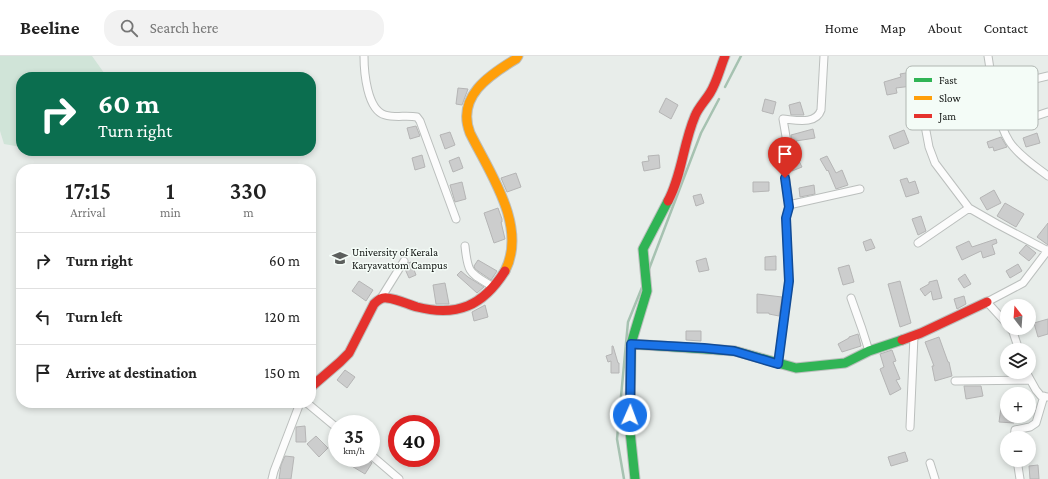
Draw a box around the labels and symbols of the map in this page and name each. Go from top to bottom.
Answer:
legend [906,66,1038,130]
text: Fast [939,74,958,86]
text: Slow [939,92,961,104]
text: Jam [938,110,956,123]
pin [768,137,802,178]
place label: University of Kerala Karyavattom Campus [352,246,447,272]
school or university icon: University of Kerala Karyavattom Campus [331,249,349,267]
north arrow [1000,299,1036,335]
position arrow [609,394,651,436]
speed limit sign: 40 [388,415,440,467]

